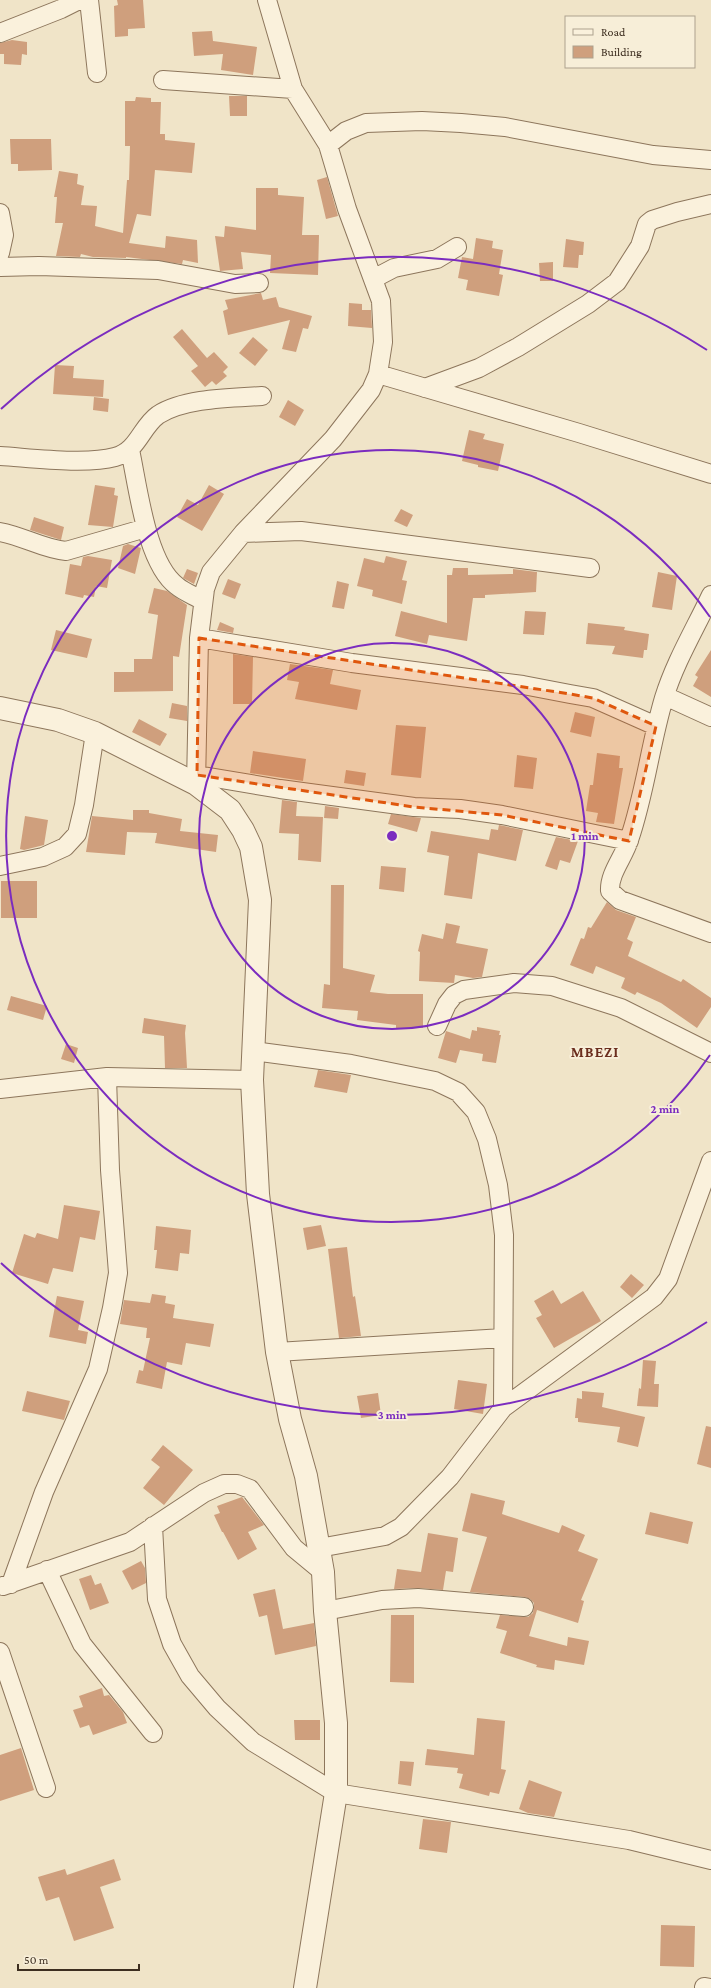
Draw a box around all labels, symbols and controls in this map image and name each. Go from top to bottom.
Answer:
legend [565,16,695,68]
text: Road [601,25,626,39]
text: Building [601,45,642,59]
centre of rings [385,829,399,843]
text: 1 min [571,829,599,843]
district label: MBEZI [571,1044,619,1060]
text: 2 min [651,1102,680,1116]
text: 3 min [378,1408,406,1422]
scale bar [18,1946,139,1972]
text: 50 m [24,1953,49,1967]

